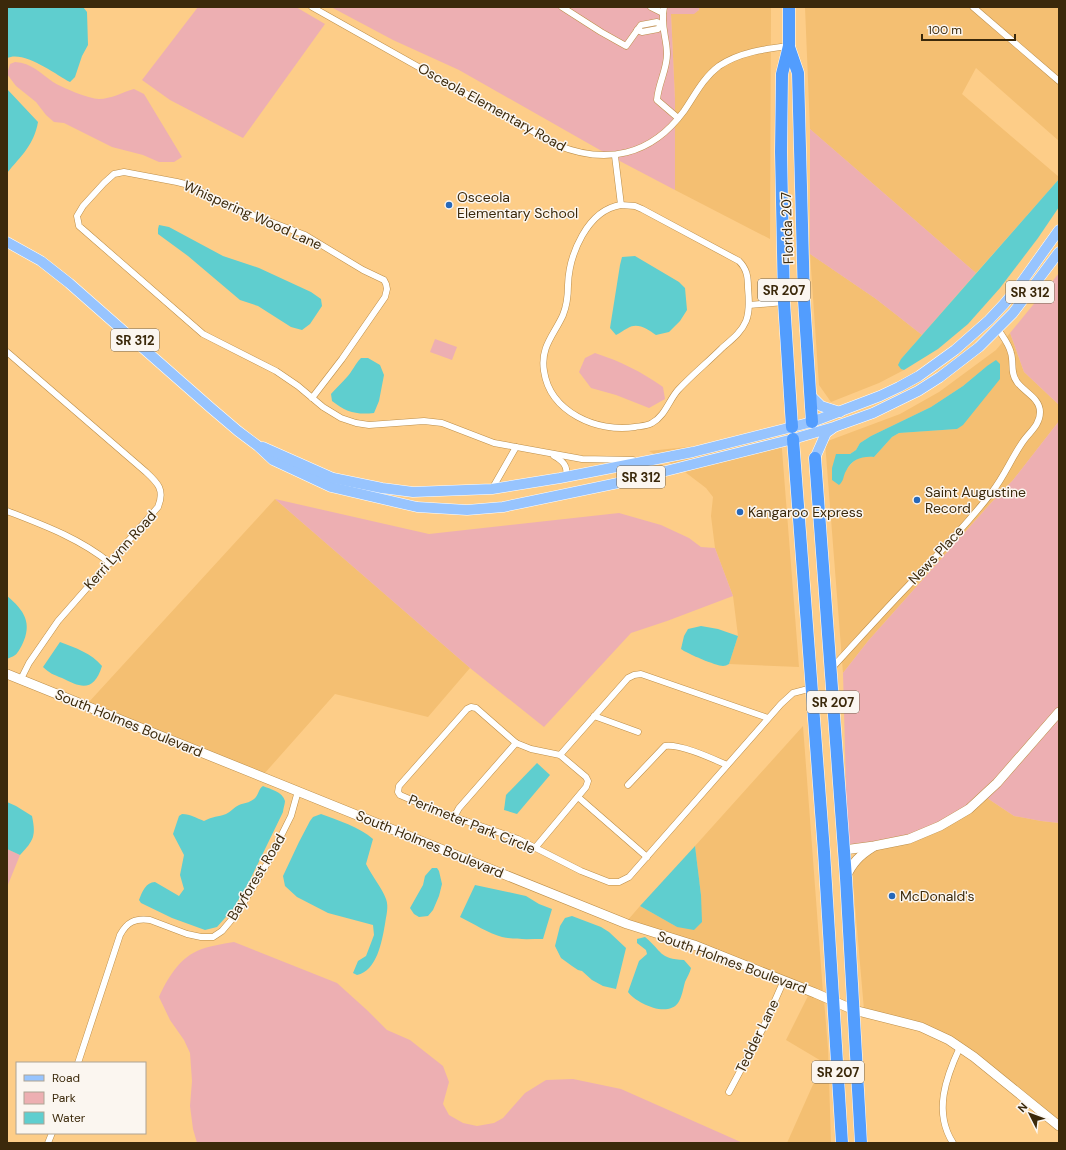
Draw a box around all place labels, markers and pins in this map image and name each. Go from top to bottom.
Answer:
place label: Osceola Elementary School [457,188,578,222]
marker: Osceola Elementary School [444,200,454,210]
place label: Saint Augustine Record [925,483,1026,517]
marker: Saint Augustine Record [912,495,922,505]
place label: Kangaroo Express [748,503,863,521]
marker: Kangaroo Express [735,507,745,517]
place label: McDonald's [900,887,975,905]
marker: McDonald's [887,891,897,901]

